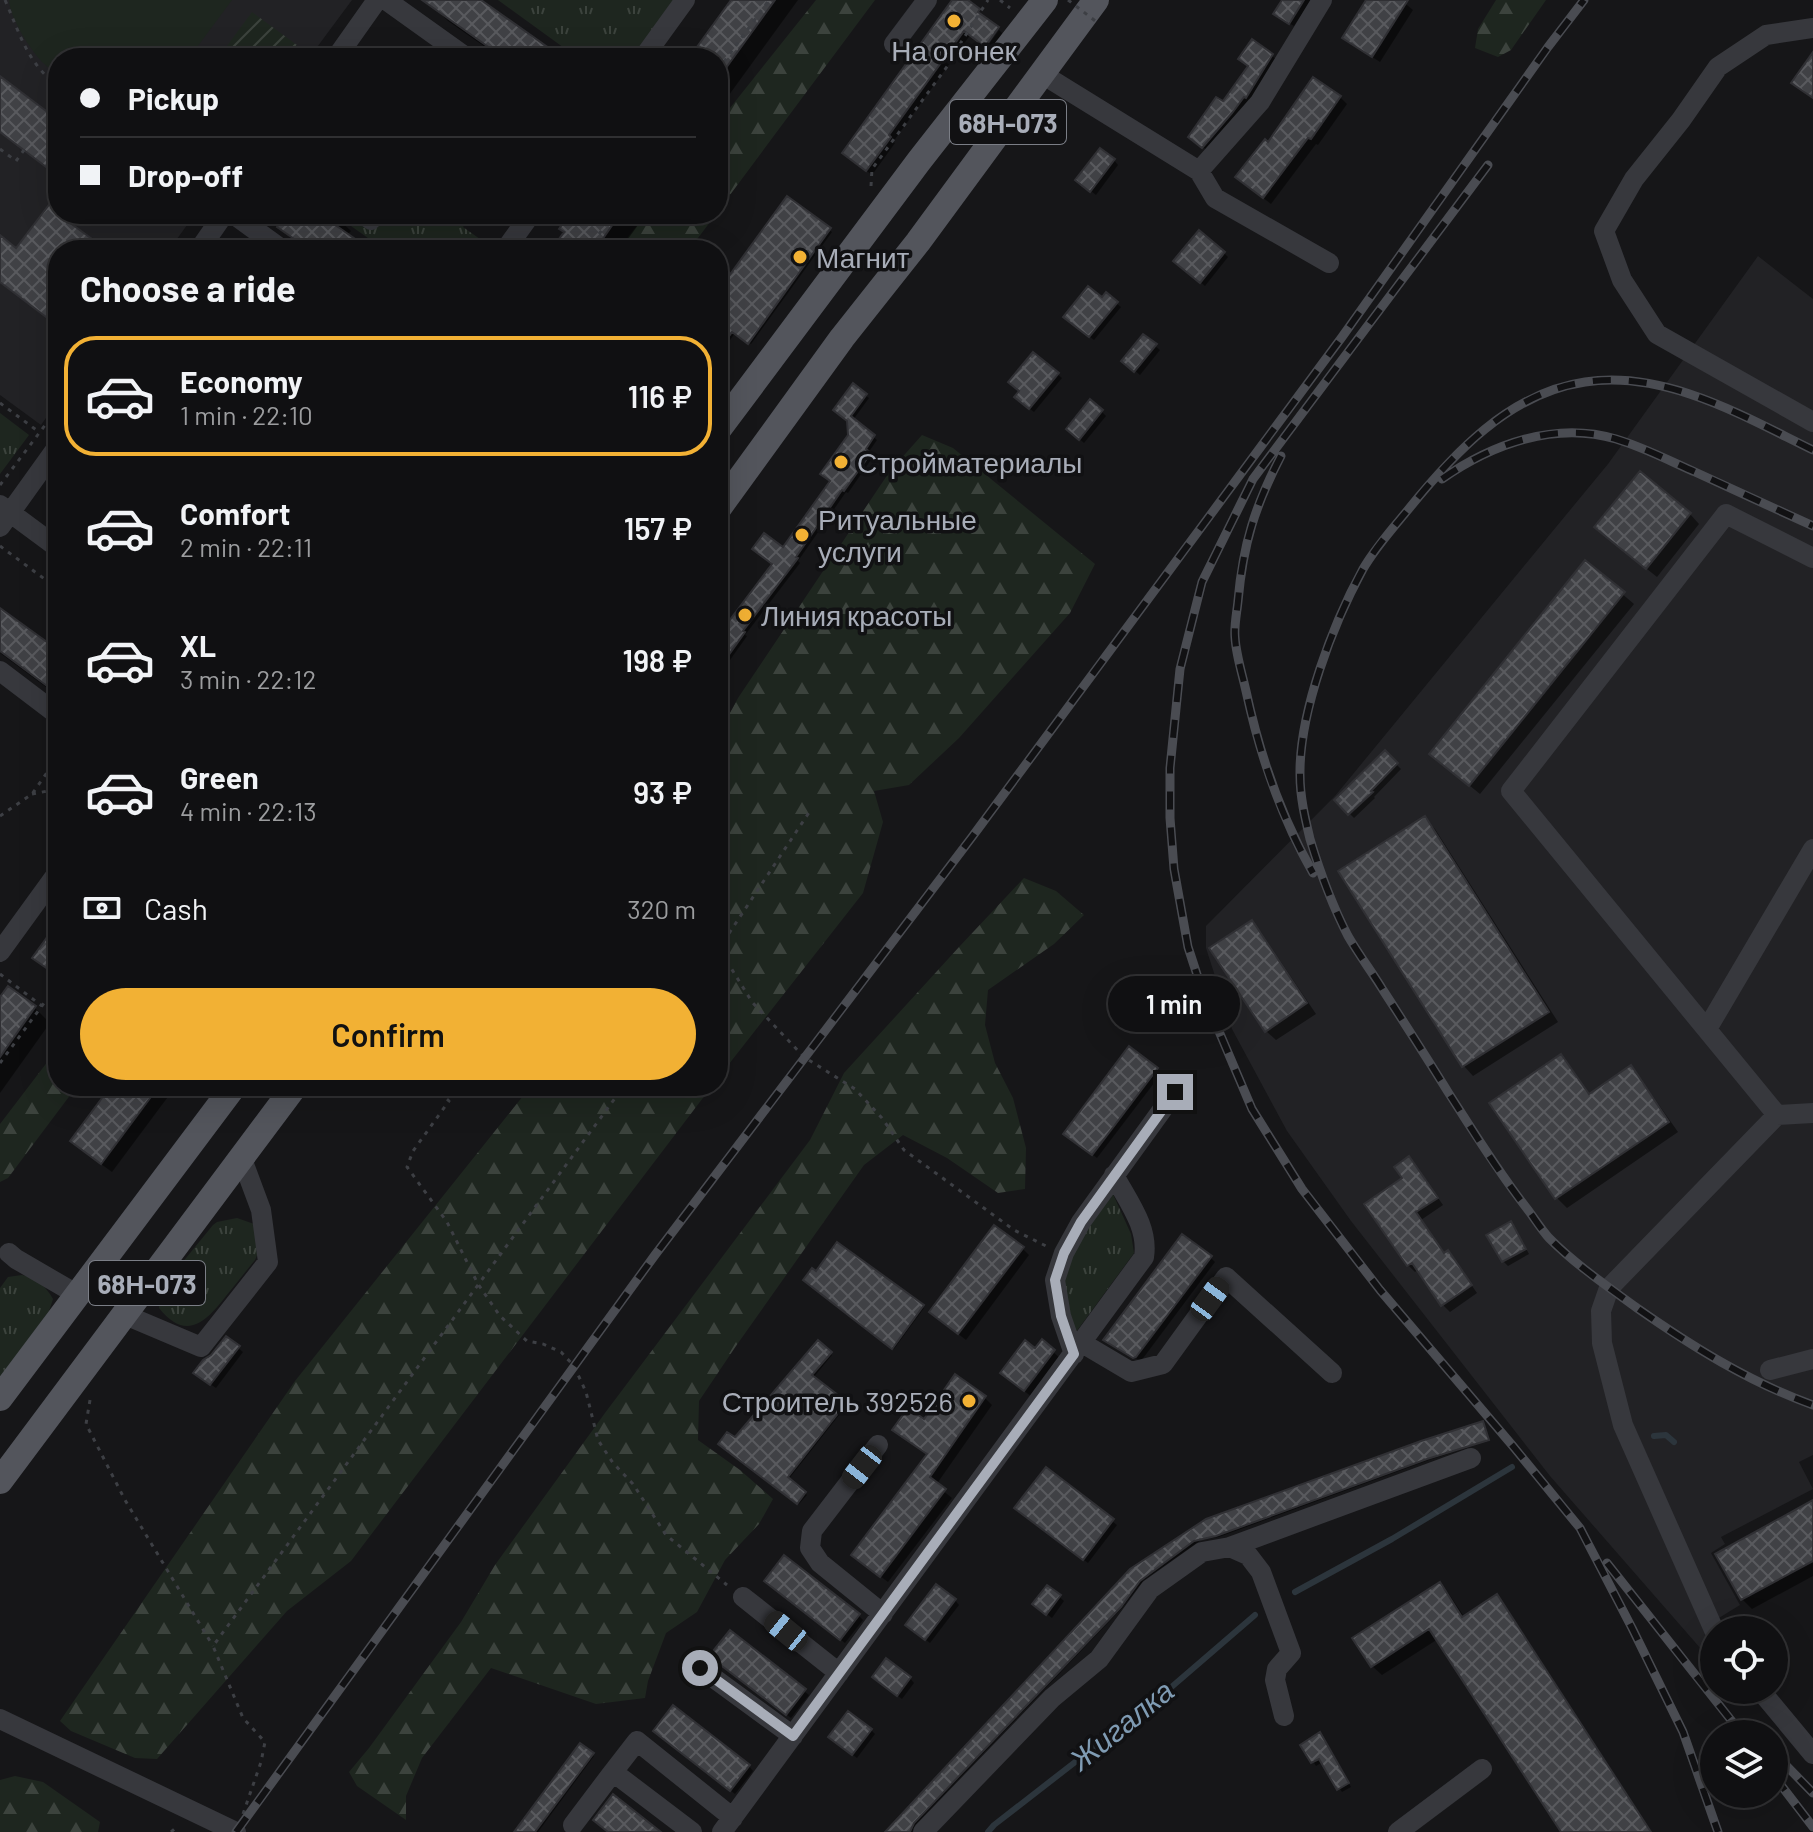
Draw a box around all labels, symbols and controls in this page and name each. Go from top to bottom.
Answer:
marker: На огонек [945,12,963,30]
place label: На огонек [891,33,1017,67]
text: Pickup [128,80,219,116]
road number: 68Н-073 [950,100,1066,144]
text: Drop-off [128,157,243,193]
place label: Магнит [816,240,910,274]
marker: Магнит [791,248,809,266]
text: Choose a ride [80,266,296,309]
icon: car [84,360,156,432]
text: Economy [180,363,303,399]
text: 116 ₽ [628,378,692,414]
text: 1 min · 22:10 [180,399,313,430]
place label: Стройматериалы [857,445,1082,479]
marker: Стройматериалы [832,453,850,471]
icon: car [84,492,156,564]
text: Comfort [180,495,290,531]
place label: Ритуальные услуги [818,502,977,568]
text: 157 ₽ [624,510,692,546]
marker: Ритуальные услуги [793,526,811,544]
text: 2 min · 22:11 [180,531,312,562]
place label: Линия красоты [761,598,953,632]
marker: Линия красоты [736,606,754,624]
icon: car [84,624,156,696]
text: XL [180,627,216,663]
text: 198 ₽ [623,642,692,678]
text: 3 min · 22:12 [180,663,316,694]
icon: car [84,756,156,828]
text: Green [180,759,259,795]
text: 93 ₽ [633,774,692,810]
text: 4 min · 22:13 [180,795,317,826]
icon: cash [80,886,124,930]
text: Cash [144,890,208,926]
text: 320 m [627,893,696,924]
callout: 1 min [1109,976,1241,1032]
button: Confirm [80,988,696,1080]
text: 1 min [1146,988,1202,1019]
route end [1157,1074,1193,1110]
road number: 68Н-073 [89,1261,205,1305]
car [1186,1273,1234,1325]
place label: Строитель 392526 [722,1384,953,1418]
marker: Строитель 392526 [960,1392,978,1410]
car [838,1441,886,1493]
car [760,1607,812,1655]
map controls [1700,1616,1788,1808]
button: locate [1700,1616,1788,1704]
route start [682,1650,718,1686]
water label: Жигалка [1060,1671,1180,1778]
button: layers [1700,1720,1788,1808]

